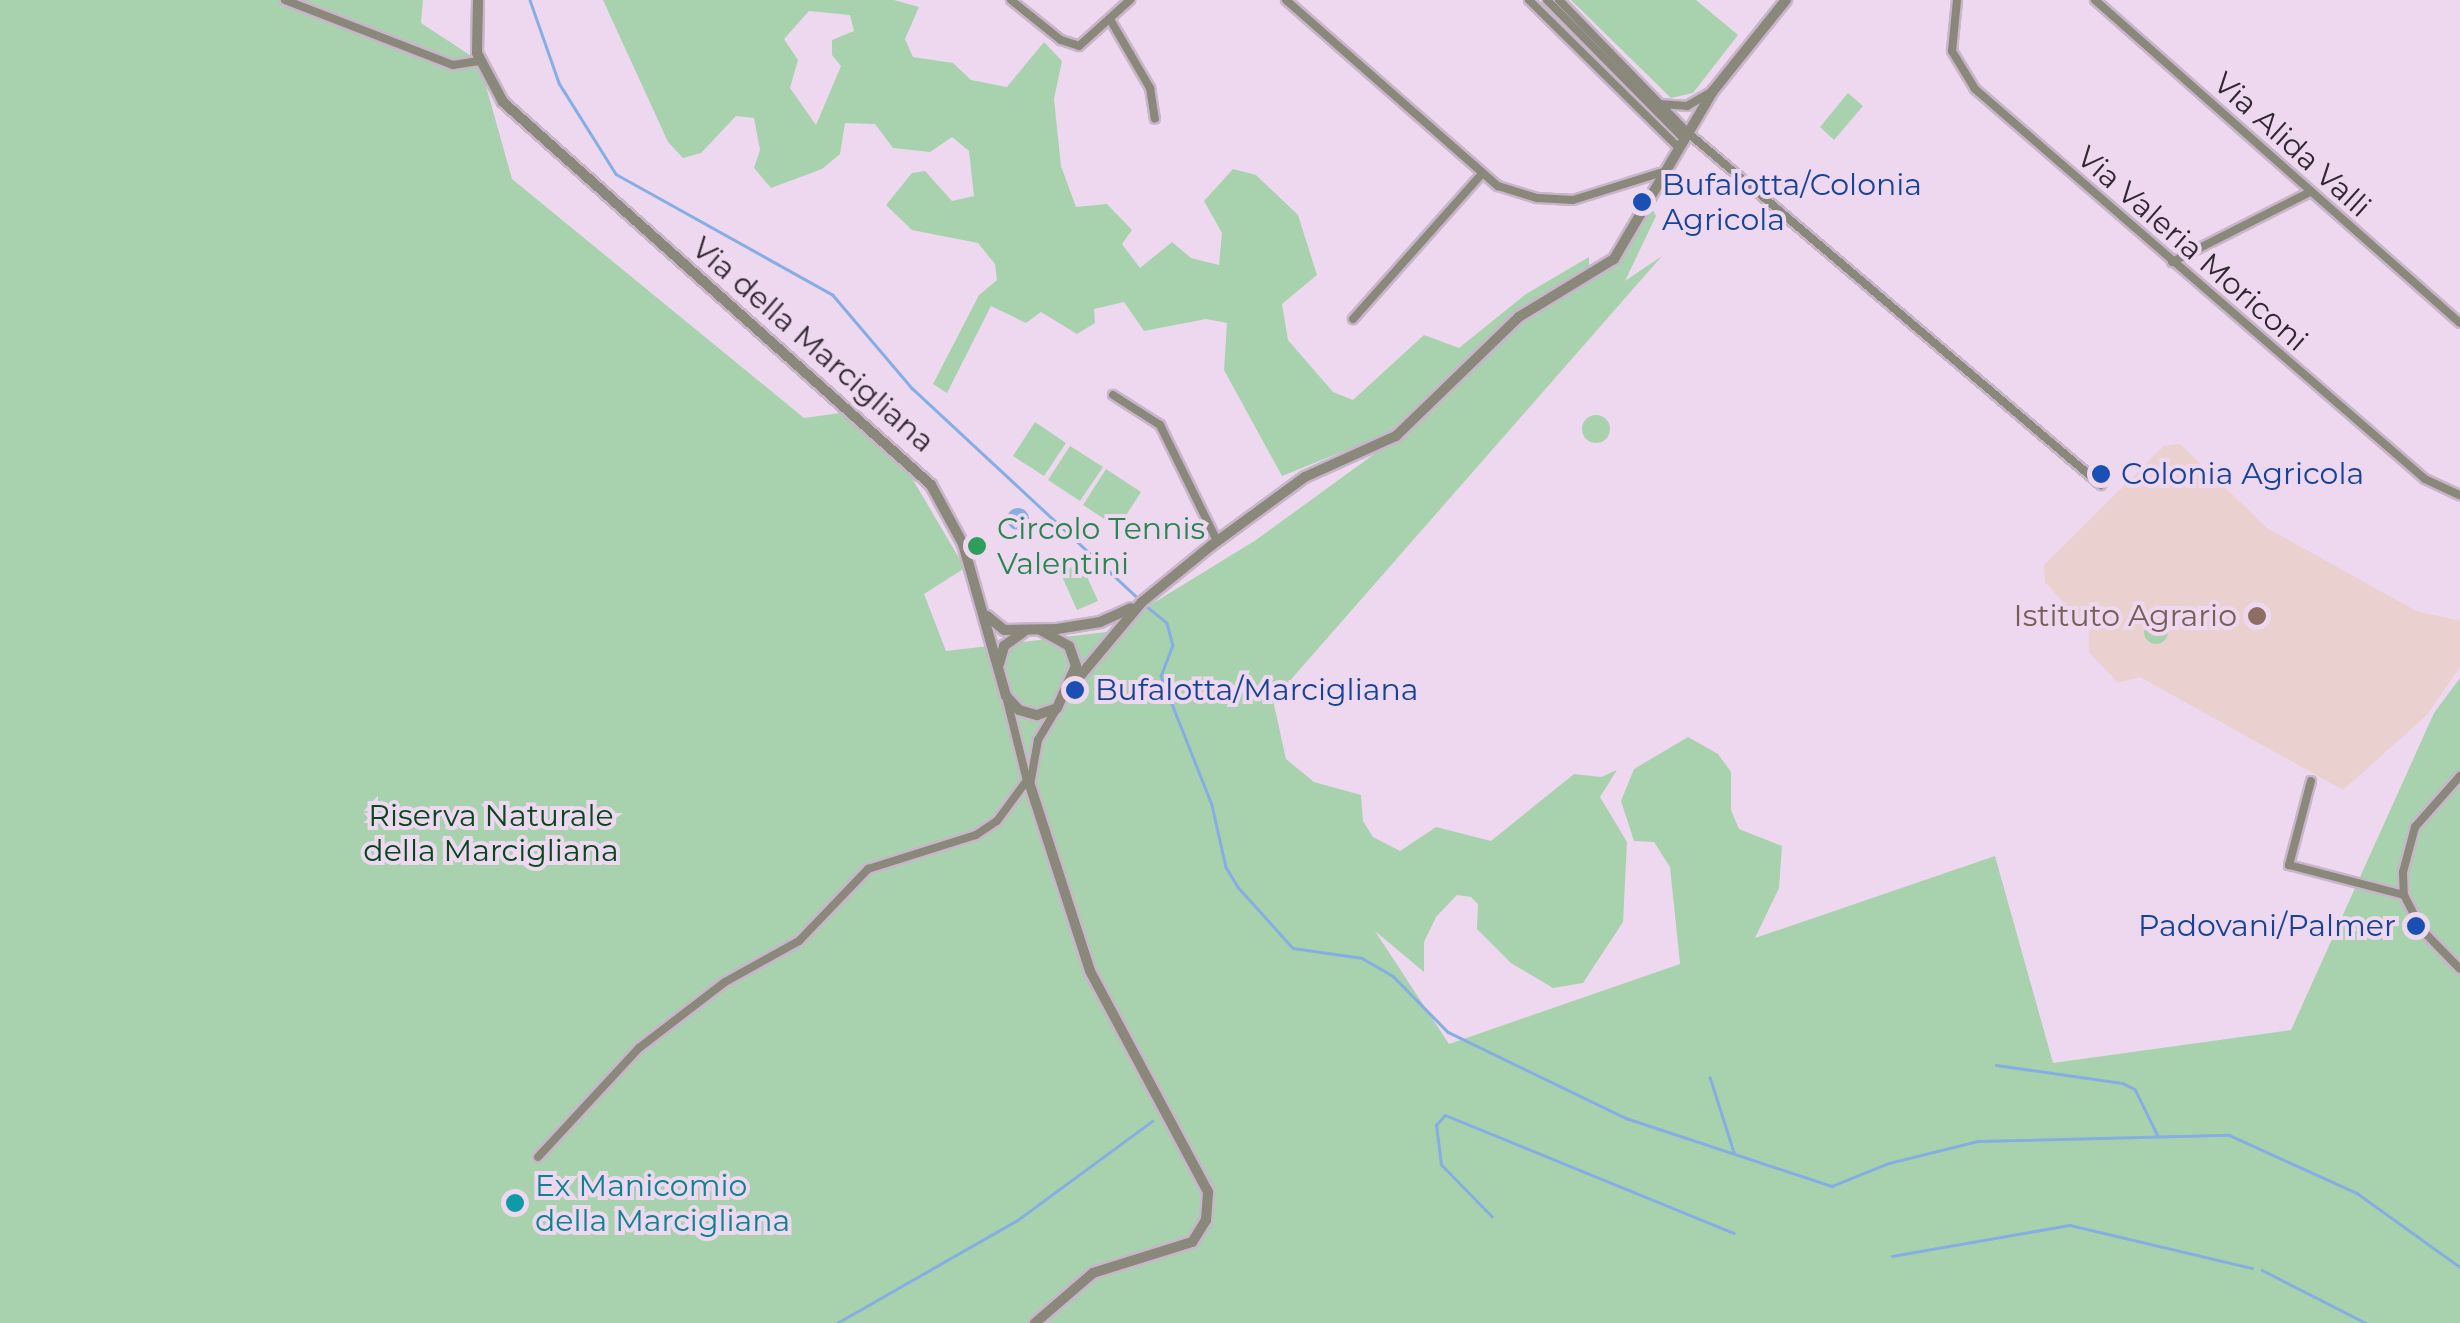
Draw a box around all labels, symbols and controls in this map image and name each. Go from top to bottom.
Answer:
street label: Via Alida Valli [2206,65,2378,225]
street label: Via Valeria Moriconi [2069,139,2315,359]
place label: Bufalotta/Colonia Agricola [1662,167,1922,238]
marker: Bufalotta/Colonia Agricola [1631,191,1653,213]
street label: Via della Marcigliana [684,230,942,460]
place label: Colonia Agricola [2121,456,2364,492]
marker: Colonia Agricola [2090,463,2112,485]
place label: Circolo Tennis Valentini [997,511,1205,582]
marker: Circolo Tennis Valentini [966,535,988,557]
place label: Istituto Agrario [2014,598,2237,634]
marker: Istituto Agrario [2246,605,2268,627]
place label: Bufalotta/Marcigliana [1095,672,1418,708]
marker: Bufalotta/Marcigliana [1064,679,1086,701]
park label: Riserva Naturale della Marcigliana [363,798,619,868]
place label: Padovani/Palmer [2138,908,2396,944]
marker: Padovani/Palmer [2405,915,2427,937]
place label: Ex Manicomio della Marcigliana [535,1168,790,1238]
marker: Ex Manicomio della Marcigliana [504,1192,526,1214]

